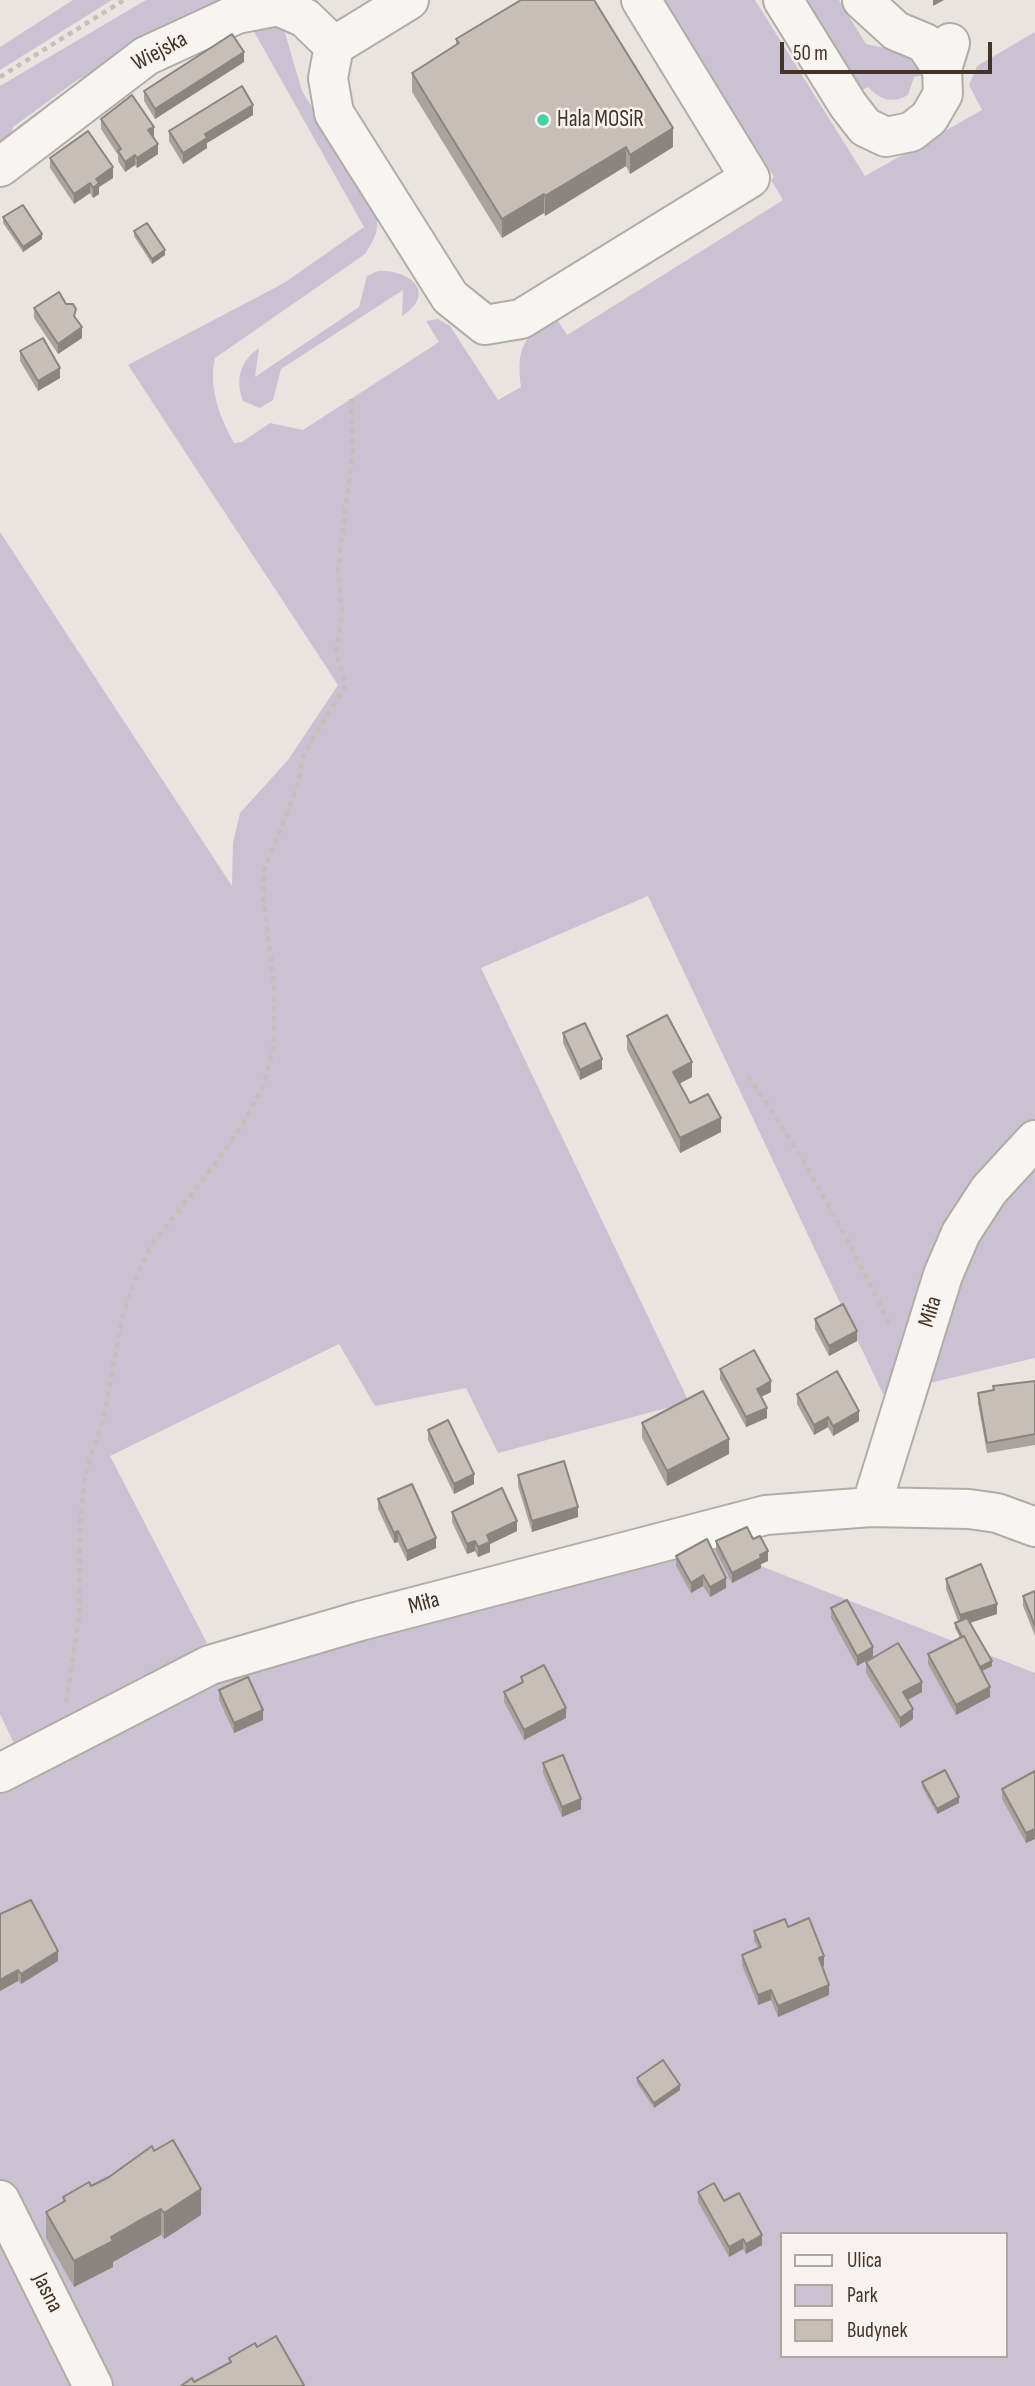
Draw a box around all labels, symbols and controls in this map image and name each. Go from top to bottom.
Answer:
street label: Wiejska [128,26,192,78]
scale bar [783,28,995,72]
text: 50 m [793,41,828,66]
place label: Hala MOSiR [557,106,644,134]
marker: Hala MOSiR [535,112,551,128]
street label: Miła [913,1293,949,1331]
street label: Miła [405,1587,443,1621]
legend [780,2232,1007,2358]
text: Ulica [847,2248,882,2273]
street label: Jasna [26,2269,68,2317]
text: Park [847,2283,878,2308]
text: Budynek [847,2318,907,2343]

